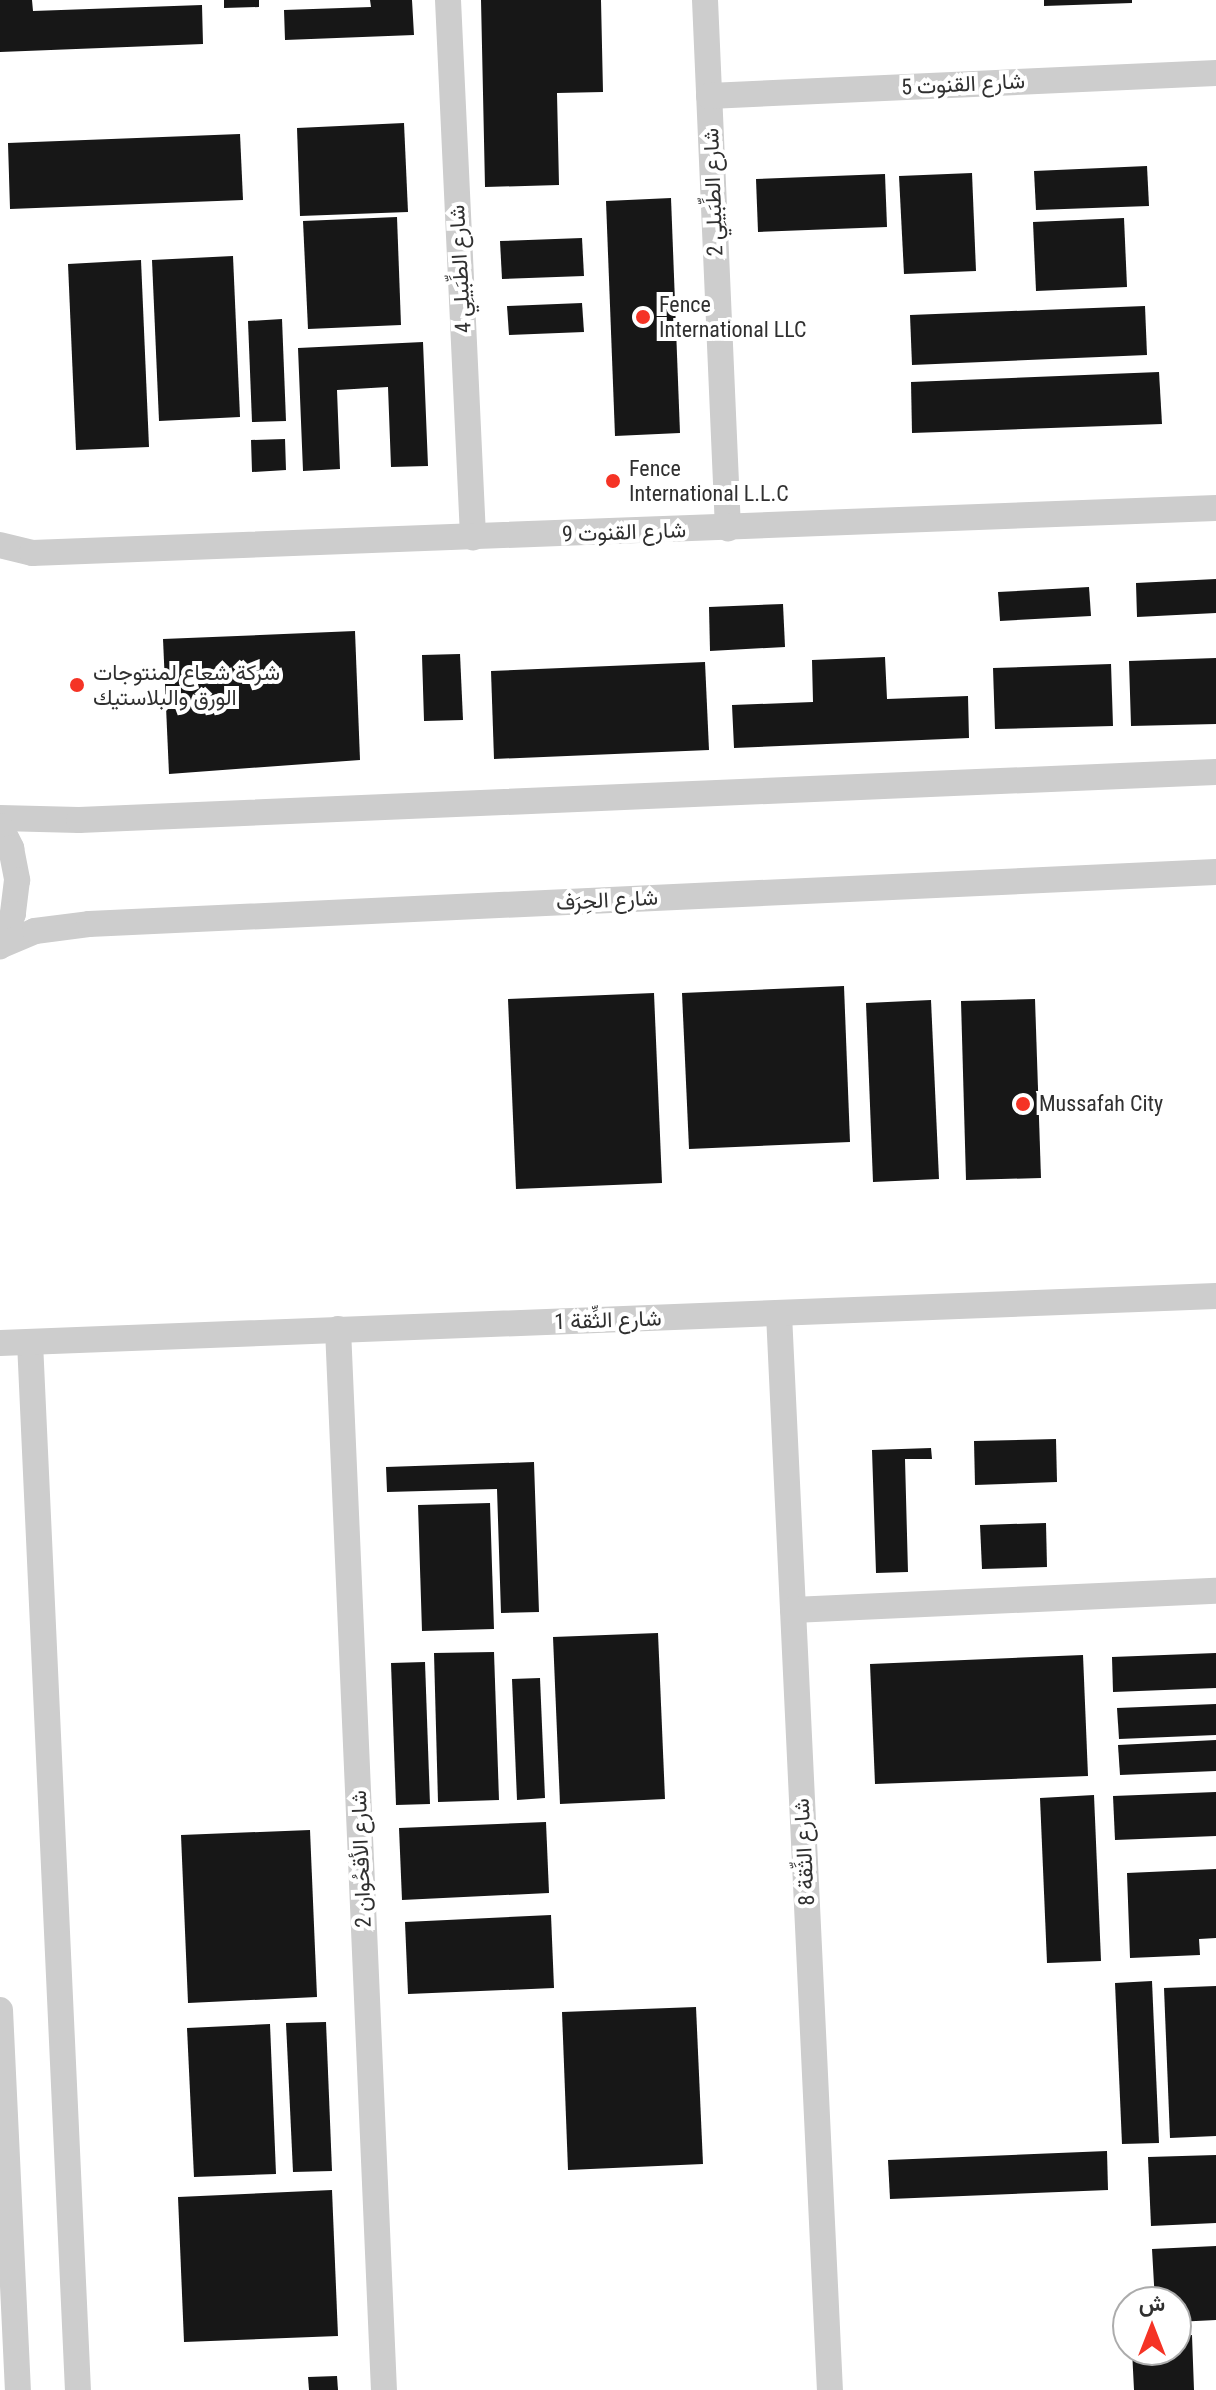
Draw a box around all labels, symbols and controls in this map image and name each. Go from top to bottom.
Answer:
street label: شارع القنوت 5 [900,68,1026,100]
street label: شارع الطِّبَيلِي 2 [698,127,728,257]
street label: شارع الطِّبَيلِي 4 [443,204,477,334]
place label: Fence International LLC [659,291,806,342]
marker: Fence International LLC [634,308,652,326]
place label: Fence International L.L.C [629,455,789,506]
marker: Fence International L.L.C [604,472,622,490]
street label: شارع القنوت 9 [562,517,686,547]
place label: شركة شعاع لمنتوجات الورق والبلاستيك [93,659,280,710]
marker: شركة شعاع لمنتوجات الورق والبلاستيك [68,676,86,694]
street label: شارع الحِرَف [555,884,659,916]
place label: Mussafah City [1039,1091,1163,1117]
marker: Mussafah City [1014,1095,1032,1113]
street label: شارع الثِّقة 1 [554,1305,662,1335]
street label: شارع الأقحُوان 2 [345,1790,377,1928]
street label: شارع الثِّقة 8 [788,1798,820,1906]
north arrow [1112,2286,1192,2366]
text: ش [1139,2291,1165,2316]

